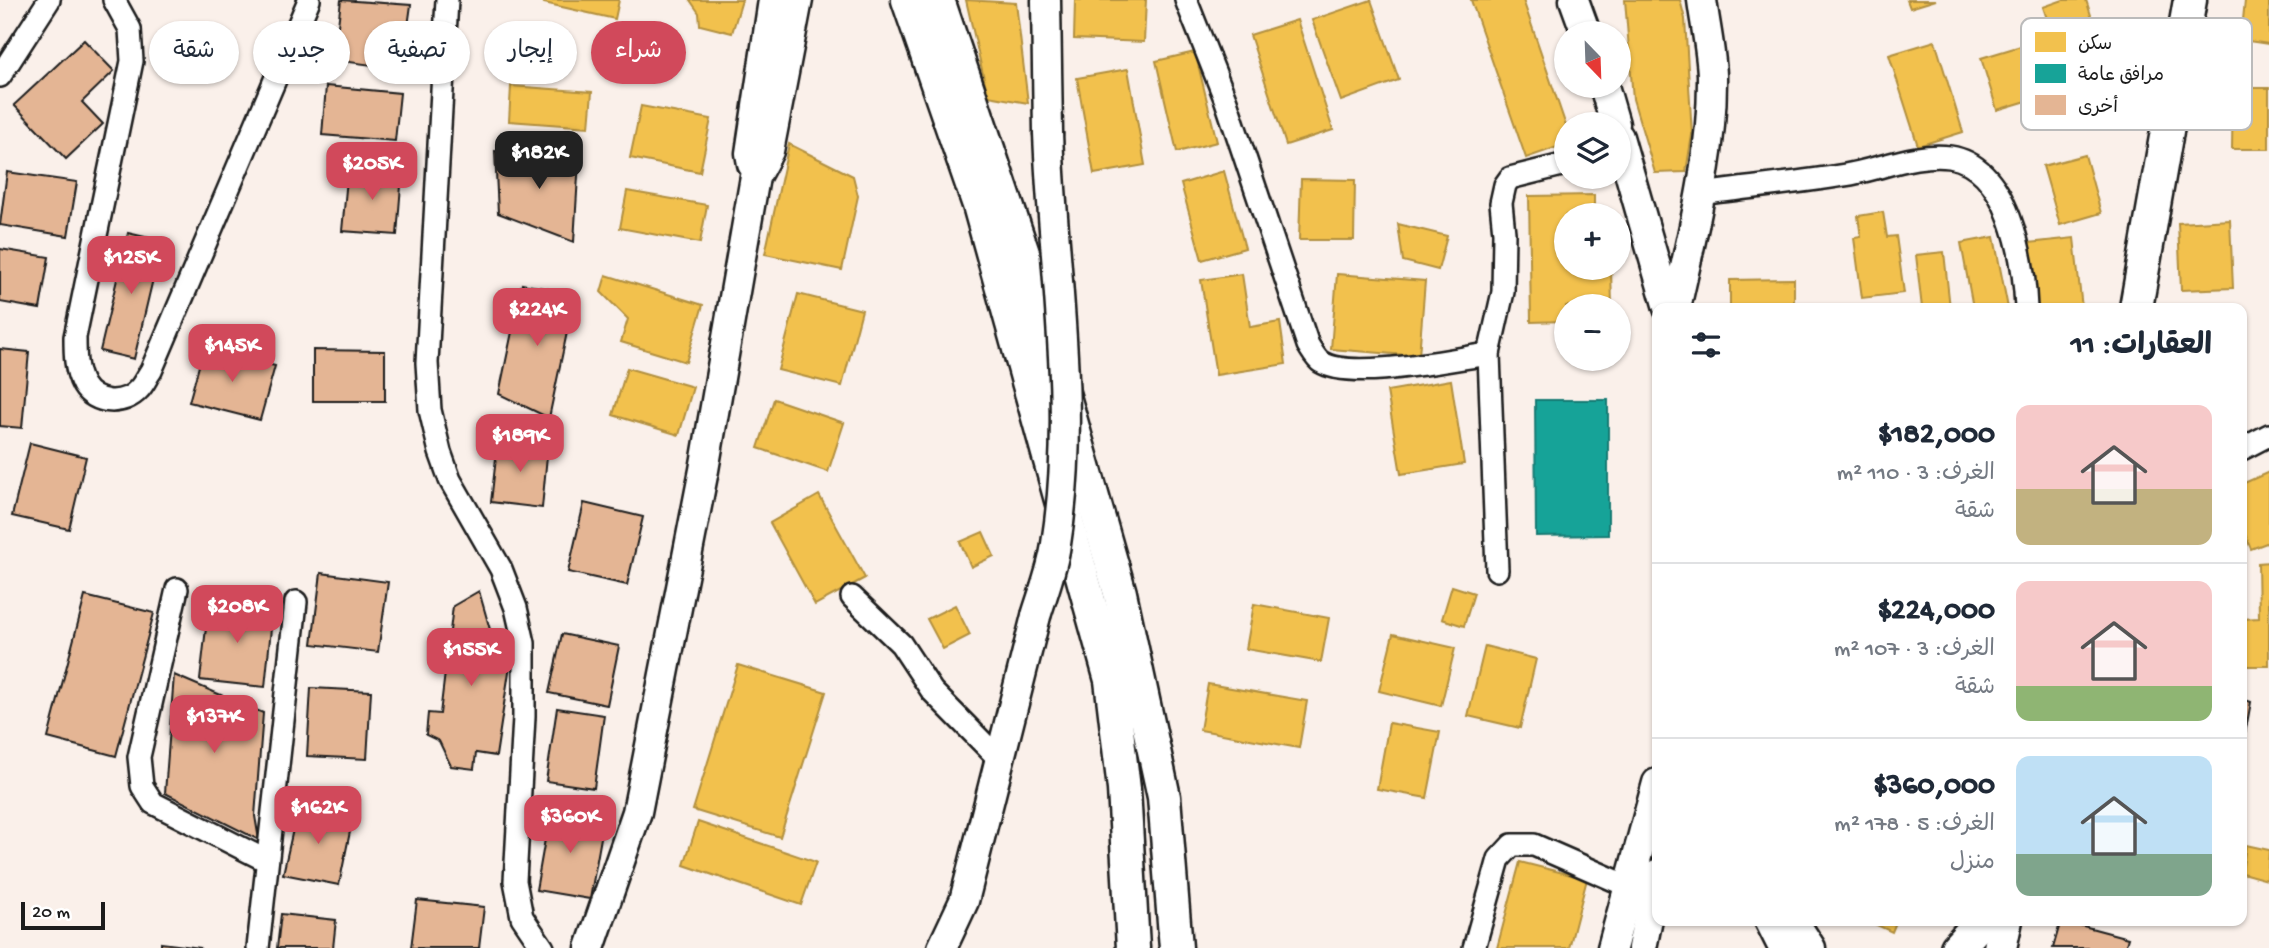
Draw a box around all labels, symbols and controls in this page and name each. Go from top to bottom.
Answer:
legend [2021,18,2252,130]
chip: شقة [149,21,239,84]
chip: جديد [253,21,350,84]
chip: تصفية [364,21,470,84]
chip: إيجار [484,21,577,84]
chip: شراء [591,21,686,84]
north arrow [1554,21,1631,98]
map controls [1554,21,1631,371]
text: سكن [2078,34,2112,57]
text: مرافق عامة [2078,65,2164,88]
text: أخرى [2078,95,2118,120]
button: layers [1554,112,1631,189]
pin: $182K [490,132,588,191]
text: $182K [511,140,567,167]
pin: $205K [323,142,421,202]
text: $205K [342,151,402,178]
button: + [1554,203,1631,280]
pin: $125K [82,236,180,296]
text: $125K [103,245,159,272]
pin: $224K [488,288,586,348]
button: − [1554,294,1631,371]
text: $224K [509,297,565,324]
pin: $145K [183,324,281,384]
icon: filters [1687,326,1725,364]
text: العقارات: 11 [2071,330,2212,365]
text: $145K [204,333,260,360]
pin: $189K [471,414,569,474]
text: $182,000 [1878,419,1995,454]
text: $189K [492,423,548,450]
icon: home [2072,433,2156,517]
text: الغرف: 3 · 110 m² [1837,461,1995,488]
text: شقة [1955,499,1995,526]
pin: $208K [188,586,286,645]
text: $208K [207,594,267,621]
text: $224,000 [1877,595,1995,630]
icon: home [2072,609,2156,693]
pin: $155K [422,628,520,688]
text: $155K [443,637,499,664]
text: الغرف: 3 · 107 m² [1834,637,1995,664]
text: شقة [1955,675,1995,702]
pin: $137K [165,696,263,755]
text: $137K [186,704,242,731]
text: $360,000 [1873,770,1995,805]
icon: home [2072,784,2156,868]
pin: $162K [269,786,367,846]
text: $162K [290,795,346,822]
pin: $360K [521,796,619,855]
text: $360K [540,804,600,831]
text: الغرف: 5 · 178 m² [1834,812,1995,839]
text: منزل [1950,850,1995,877]
scale bar [21,899,105,931]
text: 20 m [32,902,70,925]

